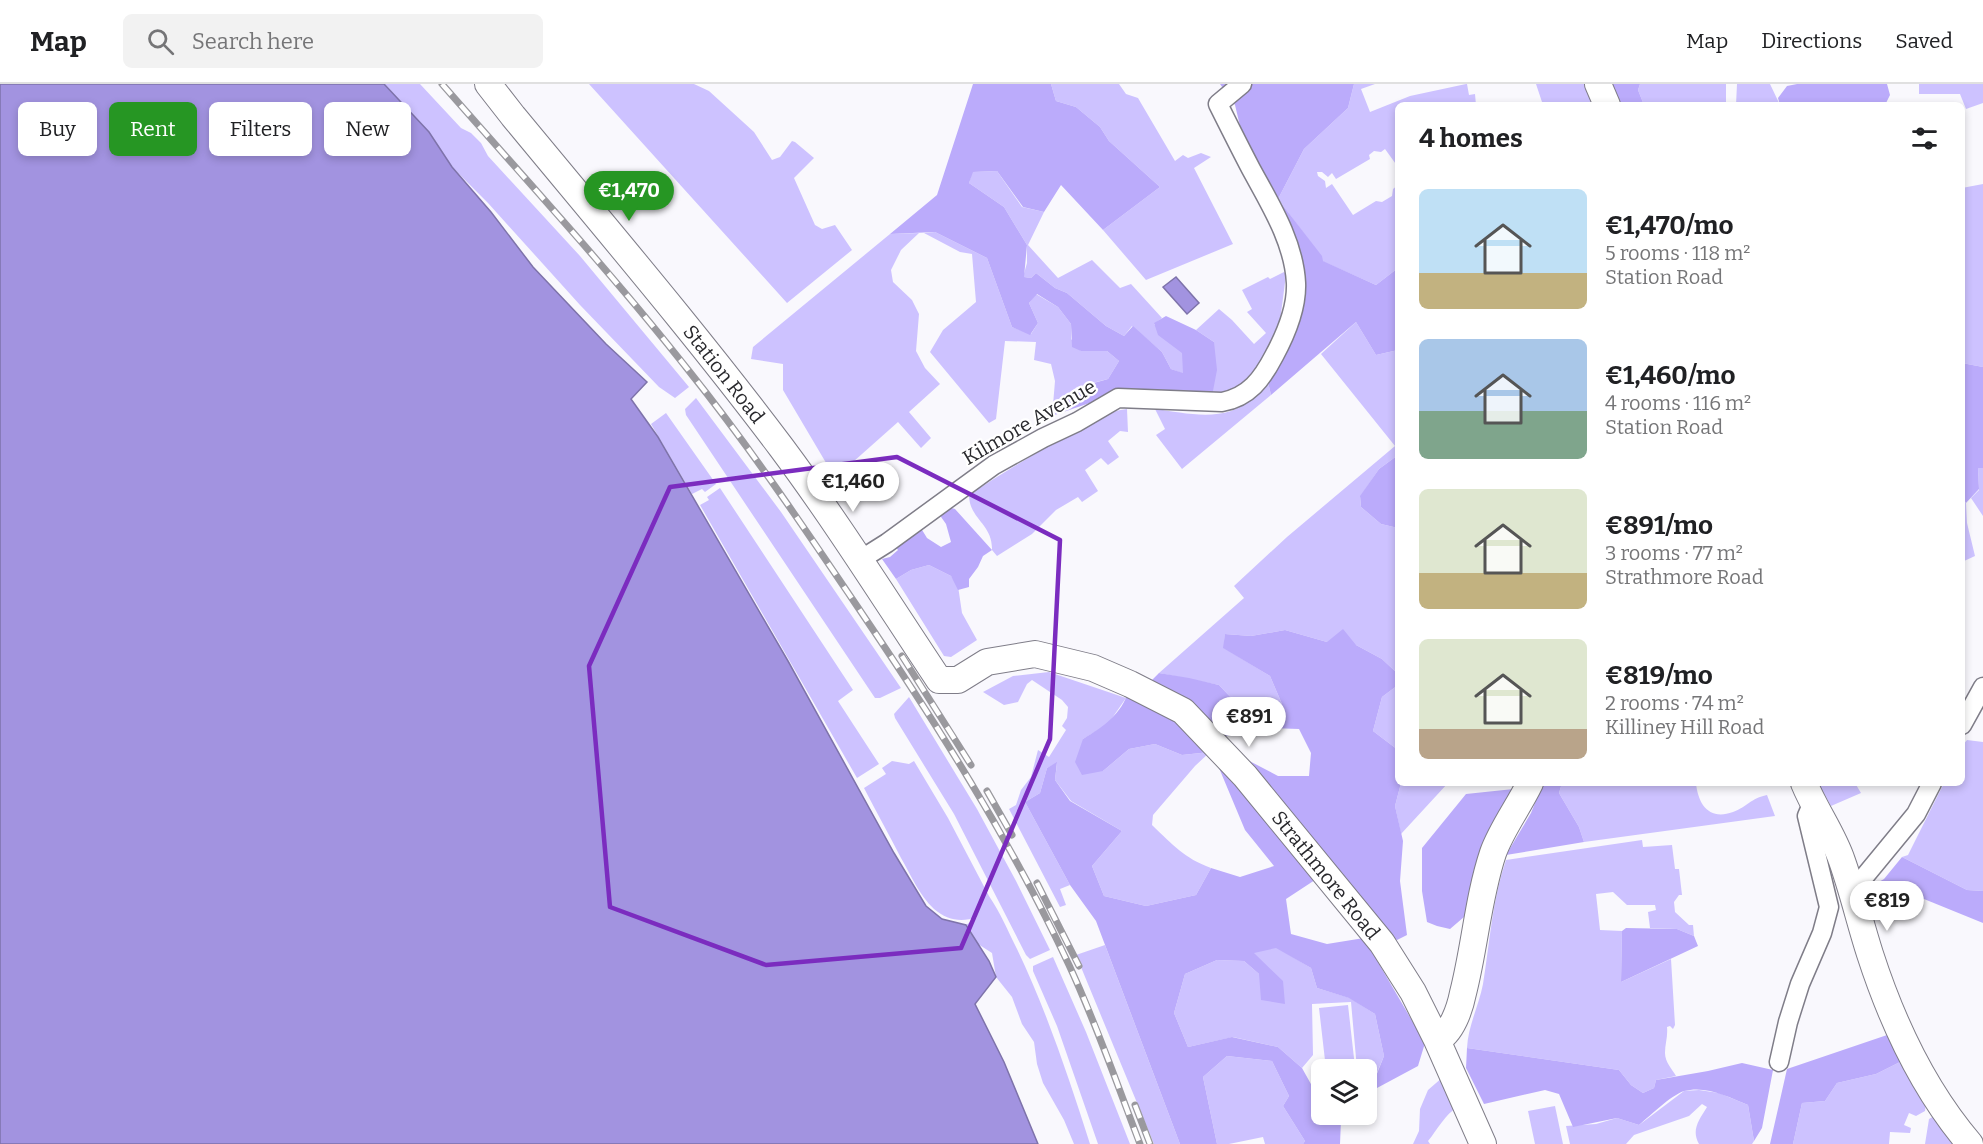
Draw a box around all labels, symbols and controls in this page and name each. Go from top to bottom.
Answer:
search box [123,14,543,68]
text: Map [30,25,87,58]
icon: search [144,25,177,58]
text: Search here [192,28,314,55]
text: Map [1686,28,1728,54]
text: Directions [1761,28,1862,54]
text: Saved [1895,28,1953,54]
chip: Buy [18,102,97,156]
chip: Rent [109,102,197,156]
chip: Filters [209,102,312,156]
chip: New [324,102,411,156]
icon: filters [1908,122,1941,155]
text: 4 homes [1419,123,1523,154]
pin: €1,470 [580,171,678,222]
text: €1,470 [598,178,660,202]
text: €1,470/mo [1605,210,1733,241]
icon: home [1467,213,1539,285]
text: 5 rooms · 118 m² [1605,241,1750,265]
text: Station Road [1605,265,1723,289]
street label: Station Road [678,320,770,428]
text: €1,460/mo [1605,360,1736,391]
icon: home [1467,363,1539,435]
street label: Kilmore Avenue [958,374,1100,470]
text: 4 rooms · 116 m² [1605,391,1751,415]
text: Station Road [1605,415,1723,439]
pin: €1,460 [804,462,902,513]
text: €1,460 [821,469,885,493]
text: €891/mo [1605,510,1713,541]
icon: home [1467,513,1539,585]
text: 3 rooms · 77 m² [1605,541,1743,565]
text: Strathmore Road [1605,565,1764,589]
text: €819/mo [1605,660,1713,691]
icon: home [1467,663,1539,735]
text: 2 rooms · 74 m² [1605,691,1744,715]
pin: €891 [1213,697,1285,748]
text: €891 [1226,704,1272,728]
text: Killiney Hill Road [1605,715,1764,739]
street label: Strathmore Road [1267,806,1385,944]
pin: €819 [1851,881,1923,932]
text: €819 [1864,888,1910,912]
map controls [1311,1059,1377,1125]
button: layers [1311,1059,1377,1125]

